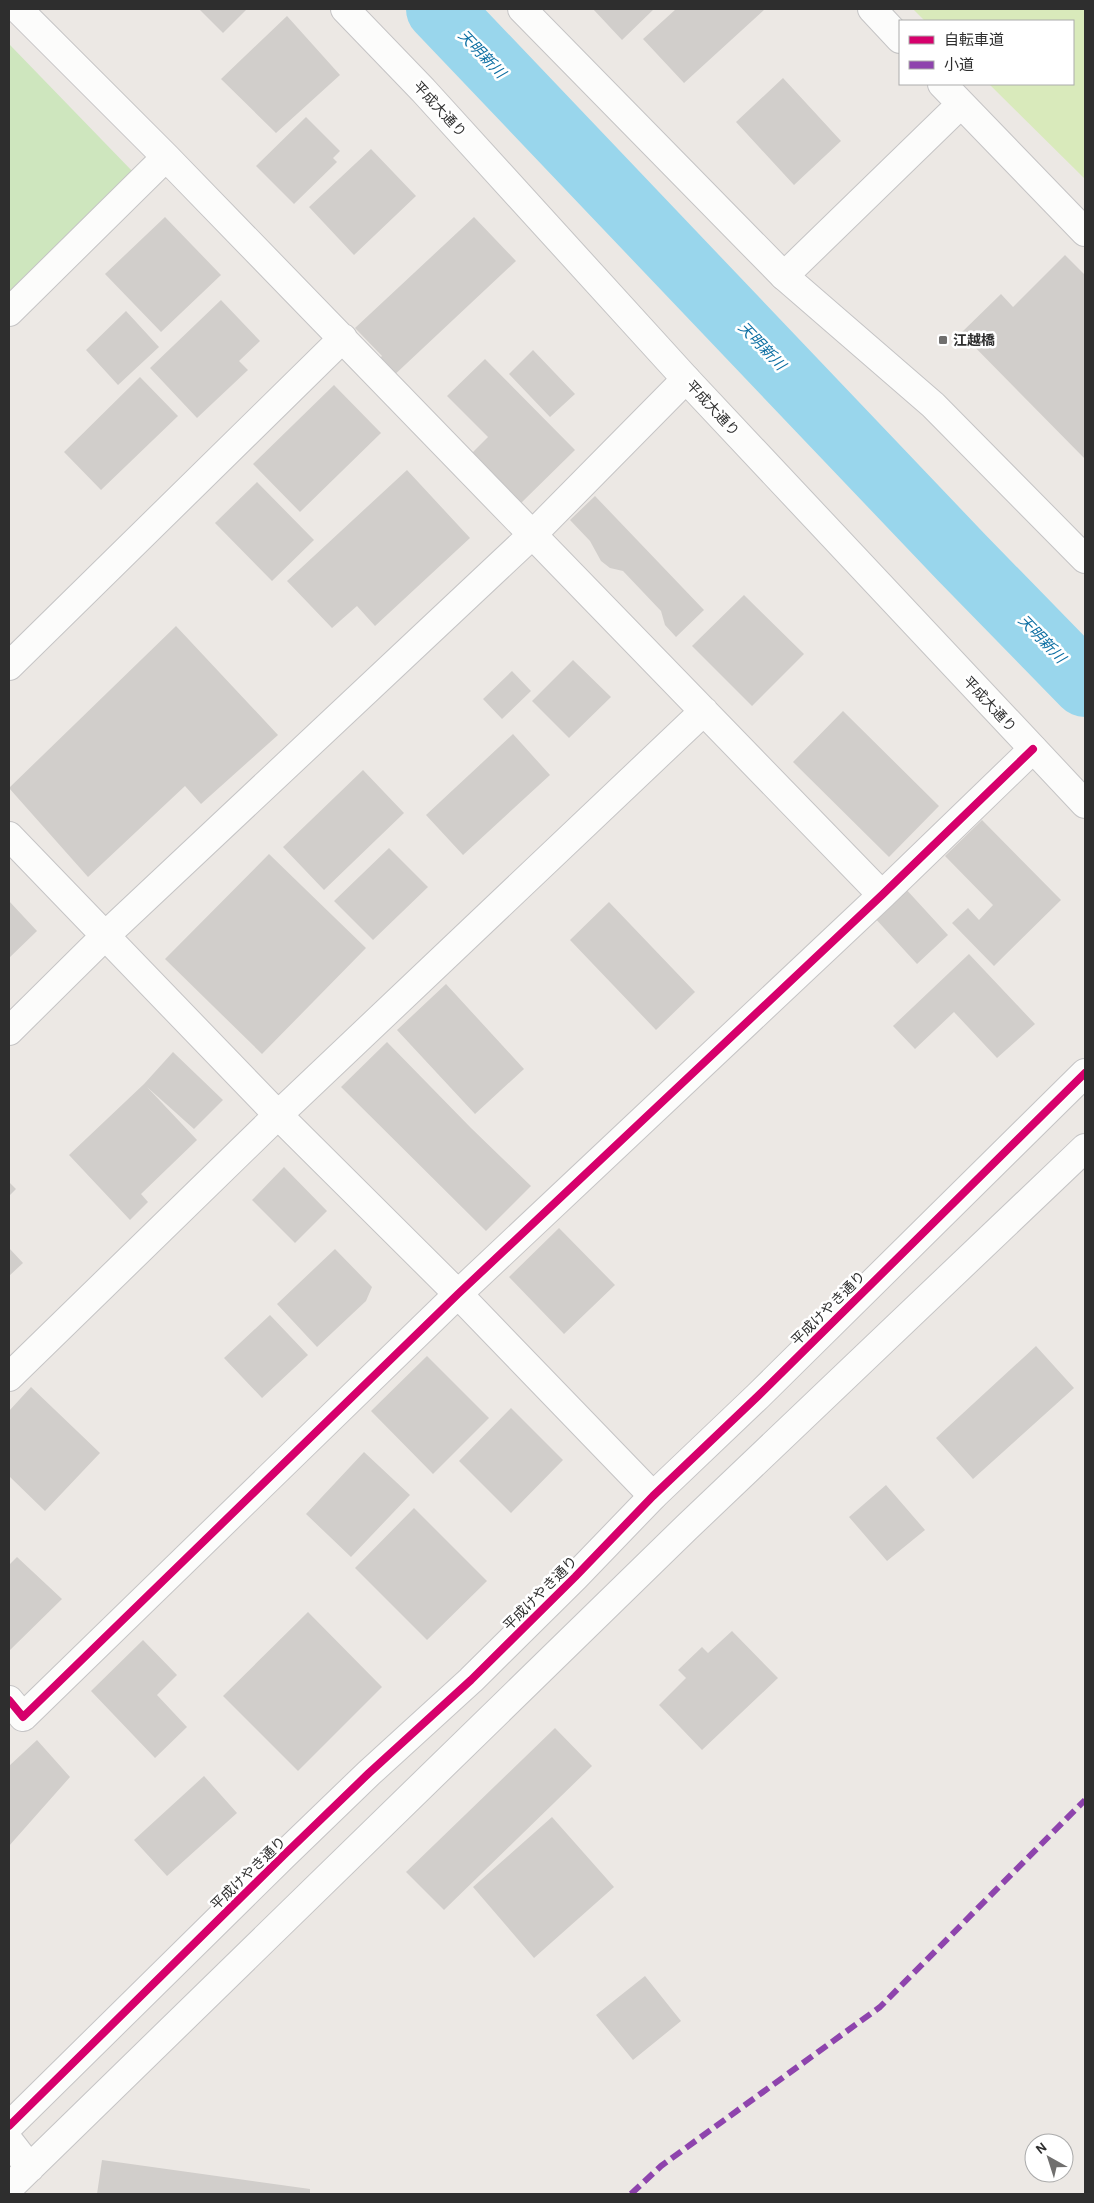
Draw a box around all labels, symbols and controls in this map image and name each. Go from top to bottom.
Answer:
legend [899,20,1074,85]
water label: 天明新川 [455,27,510,83]
text: 自転車道 [944,32,1004,48]
text: 小道 [944,57,974,73]
street label: 平成大通り [410,79,469,140]
water label: 天明新川 [735,319,790,375]
place label: 江越橋 [953,332,995,348]
marker: 江越橋 [937,334,949,346]
street label: 平成大通り [683,378,742,439]
water label: 天明新川 [1015,612,1070,668]
street label: 平成大通り [960,674,1019,735]
street label: 平成けやき通り [788,1268,868,1348]
street label: 平成けやき通り [500,1553,580,1633]
street label: 平成けやき通り [208,1834,289,1913]
north arrow [1024,2133,1074,2183]
text: N [1033,2140,1050,2157]

